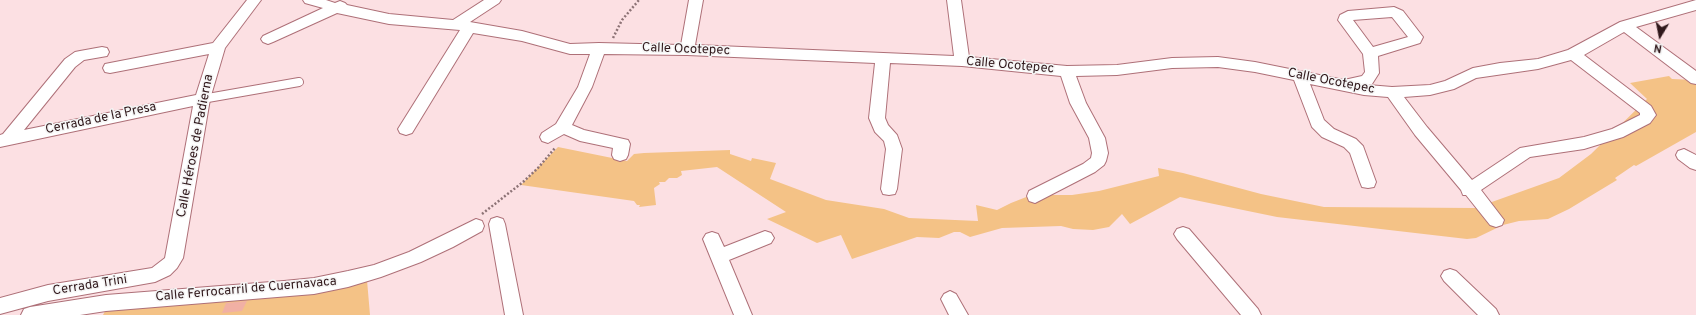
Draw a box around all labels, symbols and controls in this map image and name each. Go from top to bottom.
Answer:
north arrow [1640,16,1680,56]
text: N [1653,40,1663,55]
street label: Calle Ocotepec [642,41,730,59]
street label: Calle Ocotepec [965,54,1055,78]
street label: Calle Ocotepec [1286,66,1376,98]
street label: Calle Héroes de Padierna [174,73,218,219]
street label: Cerrada de la Presa [44,100,158,138]
street label: Cerrada Trini [52,272,128,300]
street label: Calle Ferrocarril de Cuernavaca [155,274,337,306]

